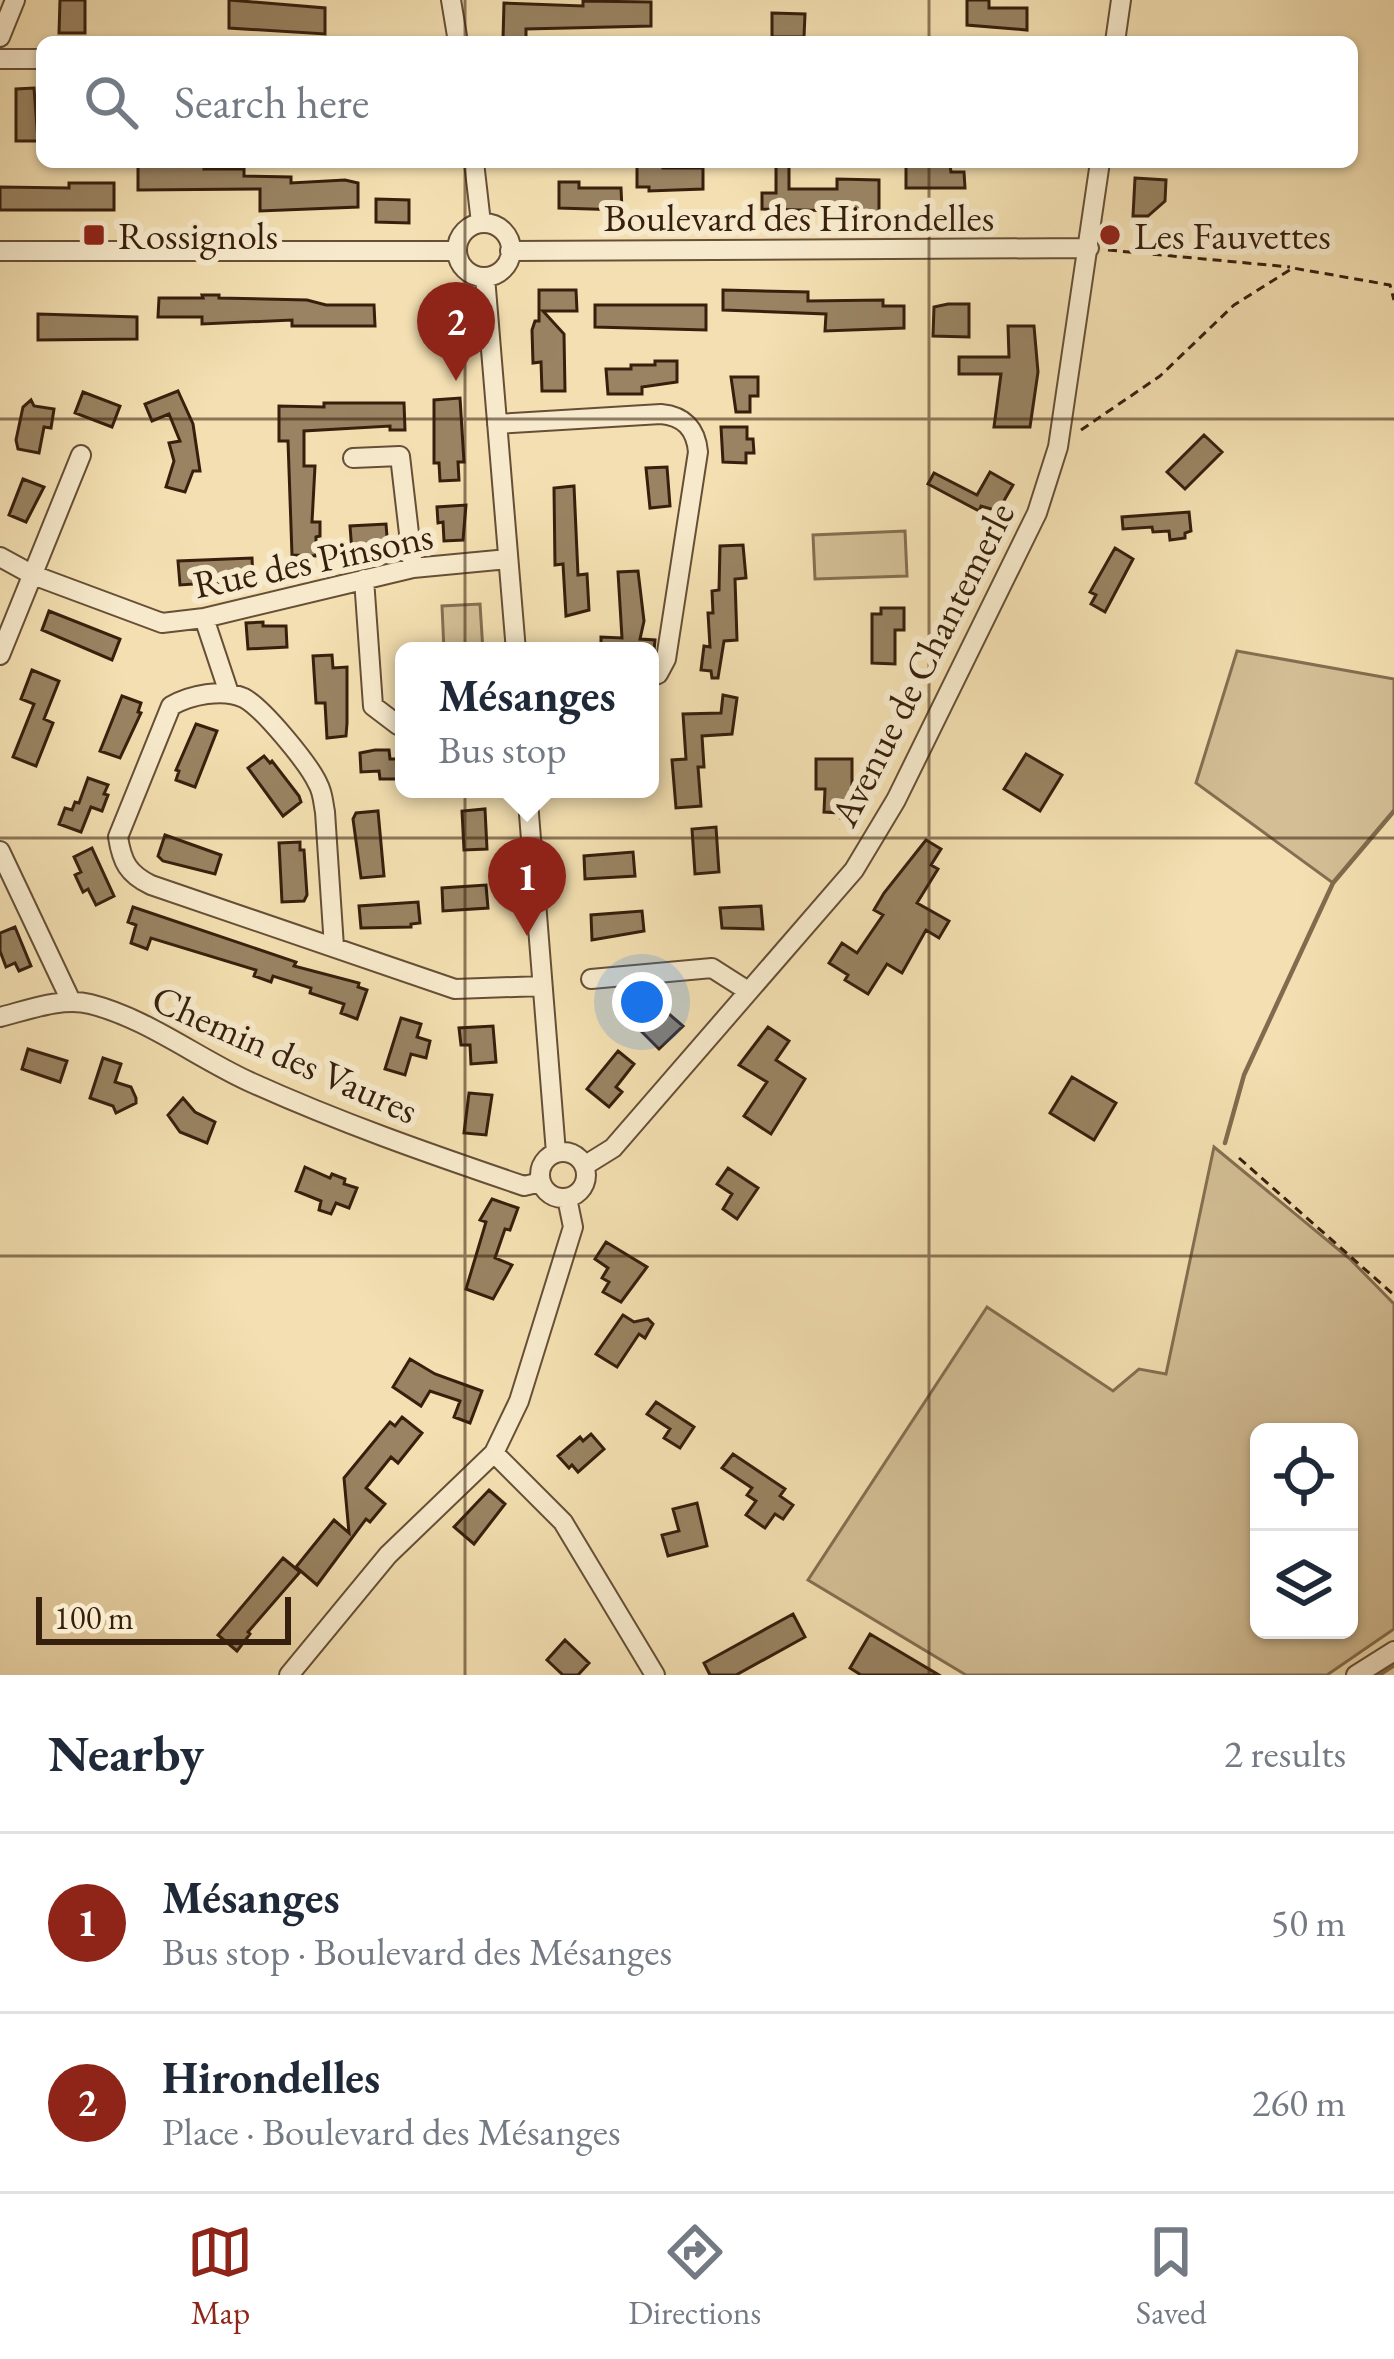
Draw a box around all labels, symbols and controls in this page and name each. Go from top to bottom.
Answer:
search box [36,36,1358,168]
icon: search [78,69,144,135]
text: Search here [174,73,369,131]
street label: Boulevard des Hirondelles [604,192,994,243]
place label: Rossignols [118,210,278,261]
place label: Les Fauvettes [1134,210,1331,261]
marker: Rossignols [81,222,107,248]
marker: Les Fauvettes [1097,222,1123,248]
pin: 2 [417,282,495,381]
street label: Avenue de Chantemerle [818,493,1026,836]
street label: Rue des Pinsons [189,510,437,610]
popup [395,642,659,798]
text: Mésanges [438,666,616,724]
text: Bus stop [438,724,566,775]
pin: 1 [488,837,566,936]
your location [612,972,672,1032]
street label: Chemin des Vaures [144,973,426,1135]
map controls [1250,1423,1358,1639]
button: locate [1250,1423,1358,1531]
button: layers [1250,1531,1358,1639]
scale bar [36,1591,291,1644]
text: 100 m [54,1596,134,1639]
text: Nearby [48,1720,204,1786]
text: 2 results [1224,1728,1346,1779]
text: Mésanges [162,1868,340,1926]
text: 1 [77,1897,97,1948]
text: 50 m [1270,1897,1346,1948]
text: Bus stop · Boulevard des Mésanges [162,1926,672,1977]
text: Hirondelles [162,2048,380,2106]
text: 2 [77,2077,97,2128]
text: 260 m [1252,2077,1346,2128]
text: Place · Boulevard des Mésanges [162,2106,621,2157]
tab: Map [187,2219,253,2334]
tab: Directions [628,2219,761,2334]
tab: Saved [1136,2219,1207,2334]

